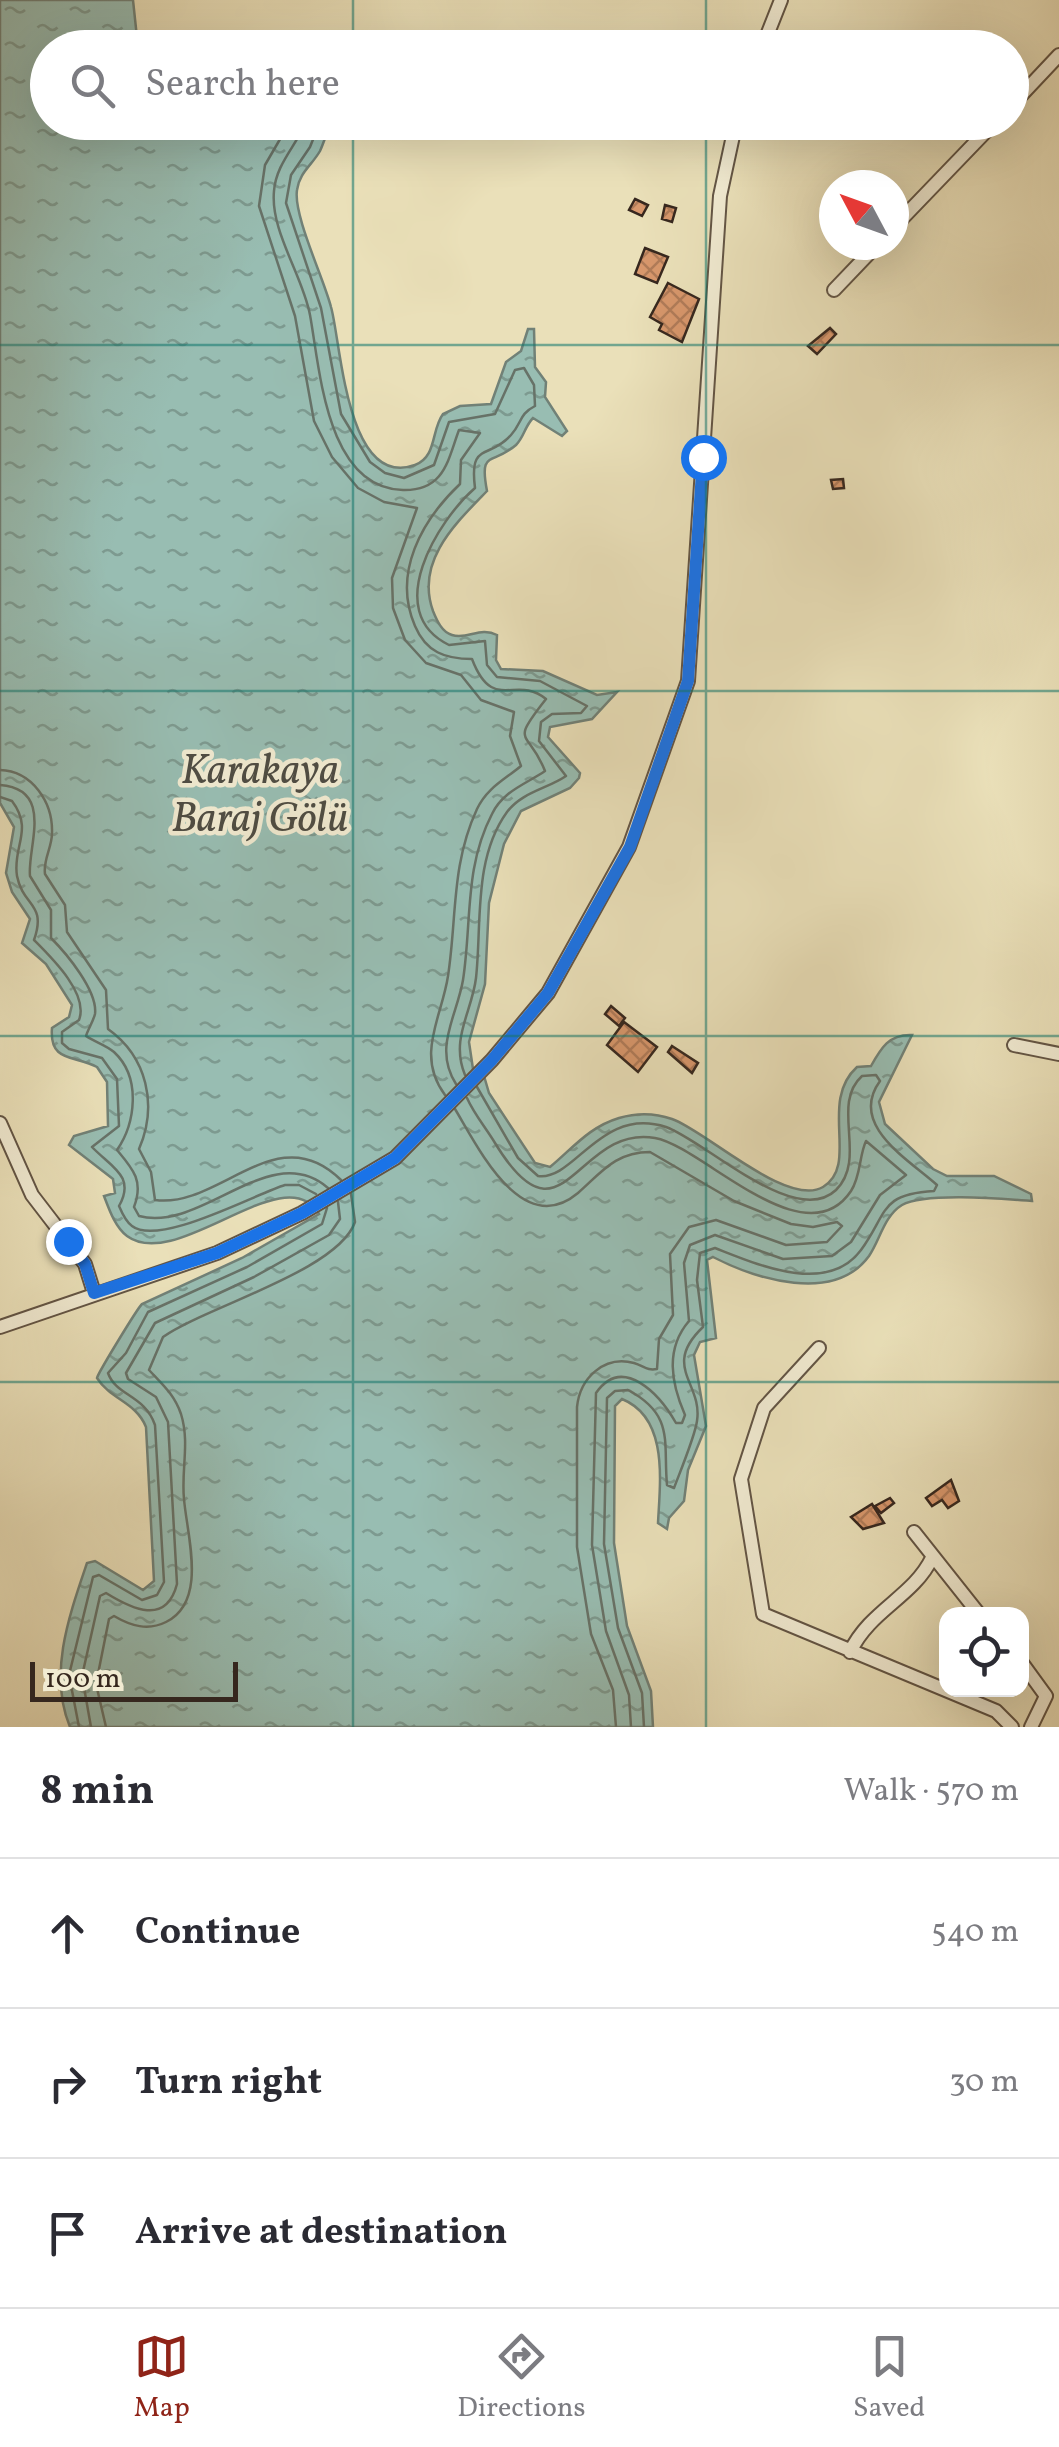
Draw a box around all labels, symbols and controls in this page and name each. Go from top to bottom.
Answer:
search box [30,30,1029,140]
icon: search [65,58,120,113]
text: Search here [145,59,340,112]
north arrow [819,170,909,260]
route start [681,435,727,481]
water label: Karakaya Baraj Gölü [172,743,348,850]
route end [46,1219,92,1265]
map controls [939,1607,1029,1697]
button: locate [939,1607,1029,1697]
scale bar [30,1657,238,1702]
text: 100 m [45,1660,120,1699]
text: 8 min [40,1763,154,1822]
text: Walk · 570 m [844,1770,1019,1814]
icon: ahead [40,1906,95,1961]
text: Continue [135,1907,300,1960]
text: 540 m [931,1911,1019,1955]
icon: right [40,2056,95,2111]
text: Turn right [135,2057,322,2110]
text: 30 m [949,2061,1019,2105]
icon: arrive [40,2206,95,2261]
text: Arrive at destination [135,2207,508,2260]
tab: Map [134,2329,190,2428]
tab: Directions [457,2329,586,2428]
tab: Saved [853,2329,925,2428]

